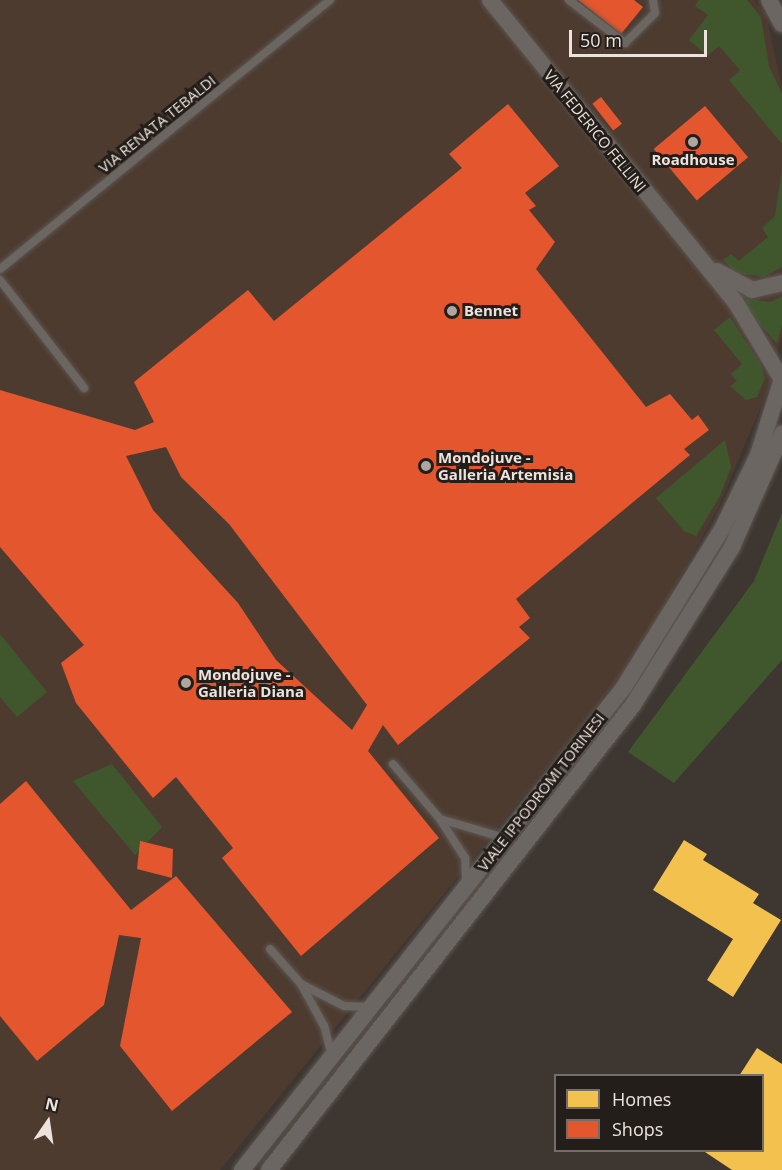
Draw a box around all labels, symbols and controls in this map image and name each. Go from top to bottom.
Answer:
scale bar [572,18,710,56]
text: 50 m [580,28,622,52]
street label: VIA FEDERICO FELLINI [540,66,650,196]
street label: VIA RENATA TEBALDI [95,71,219,177]
marker: Roadhouse [686,135,700,149]
place label: Roadhouse [651,151,735,169]
place label: Bennet [464,302,518,320]
marker: Bennet [445,304,459,318]
place label: Mondojuve - Galleria Artemisia [438,448,573,483]
marker: Mondojuve - Galleria Artemisia [419,459,433,473]
place label: Mondojuve - Galleria Diana [198,665,304,700]
marker: Mondojuve - Galleria Diana [179,676,193,690]
street label: VIALE IPPODROMI TORINESI [474,709,608,875]
legend [554,1074,764,1152]
text: Homes [612,1087,671,1111]
north arrow [18,1092,78,1152]
text: N [43,1092,61,1117]
text: Shops [612,1117,663,1141]

